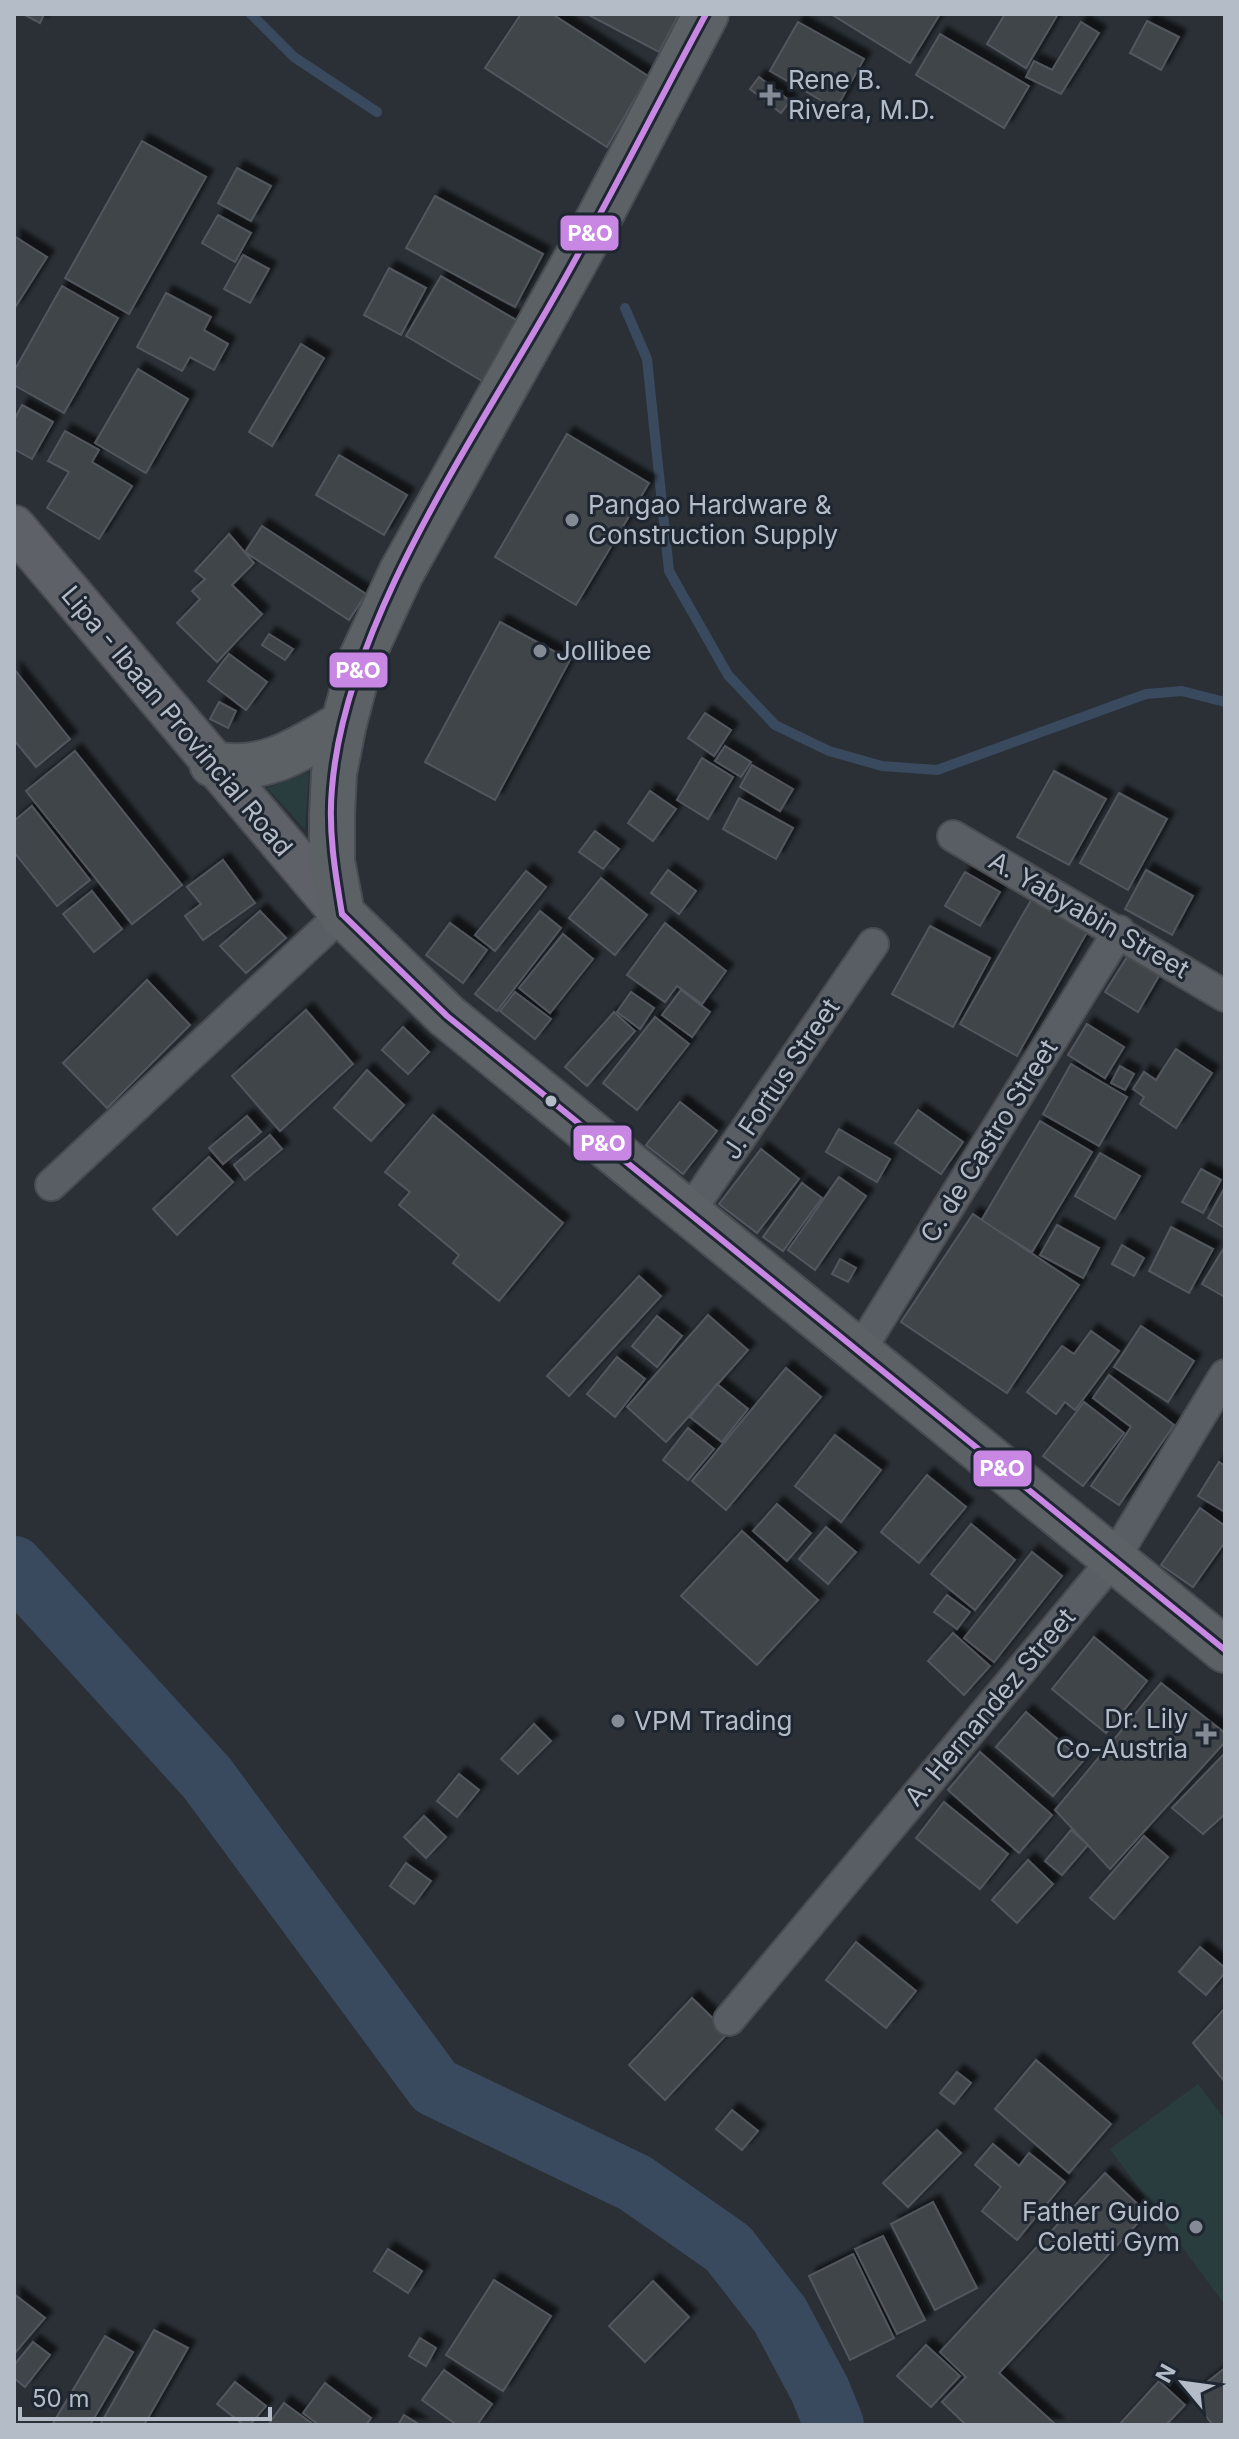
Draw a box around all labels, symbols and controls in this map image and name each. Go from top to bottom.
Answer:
place label: Rene B. Rivera, M.D. [788,64,936,125]
marker: Rene B. Rivera, M.D. [759,84,781,106]
line badge: P&O [559,214,620,252]
text: P&O [567,220,613,246]
place label: Pangao Hardware & Construction Supply [588,489,838,550]
marker: Pangao Hardware & Construction Supply [563,511,581,529]
street label: Lipa - Ibaan Provincial Road [55,579,299,862]
place label: Jollibee [556,635,652,666]
marker: Jollibee [531,642,549,660]
line badge: P&O [328,651,389,689]
text: P&O [335,657,381,683]
street label: A. Yabyabin Street [984,845,1195,984]
street label: J. Fortus Street [715,992,846,1165]
street label: C. de Castro Street [914,1033,1064,1248]
unlabelled marker [543,1093,559,1109]
line badge: P&O [572,1124,633,1162]
text: P&O [580,1130,626,1156]
line badge: P&O [972,1449,1033,1488]
text: P&O [979,1455,1025,1481]
street label: A. Hernandez Street [898,1602,1081,1812]
place label: Dr. Lily Co-Austria [1056,1703,1188,1764]
place label: VPM Trading [634,1705,793,1736]
marker: VPM Trading [609,1712,627,1730]
marker: Dr. Lily Co-Austria [1195,1723,1217,1745]
place label: Father Guido Coletti Gym [1022,2196,1180,2257]
marker: Father Guido Coletti Gym [1187,2218,1205,2236]
north arrow [1143,2343,1223,2423]
text: N [1150,2360,1181,2387]
scale bar [20,2371,270,2421]
text: 50 m [32,2384,90,2413]

